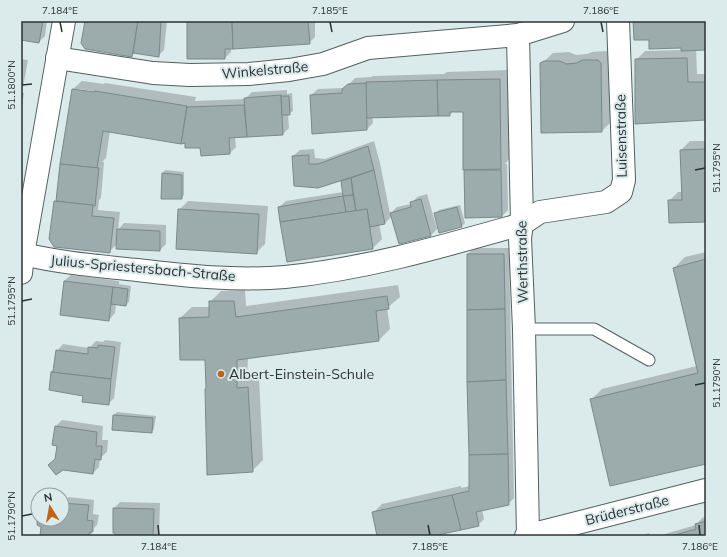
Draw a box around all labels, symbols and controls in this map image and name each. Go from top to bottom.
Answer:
text: 7.184°E [42,4,78,17]
text: 7.185°E [312,4,348,17]
text: 7.186°E [583,4,619,17]
street label: Winkelstraße [221,57,309,83]
text: 51.1800°N [5,60,18,110]
street label: Luisenstraße [611,94,631,178]
text: 51.1795°N [710,143,723,193]
street label: Werthstraße [512,221,532,303]
street label: Julius-Spriestersbach-Straße [50,251,236,285]
text: 51.1795°N [5,276,18,326]
text: 51.1790°N [710,358,723,408]
place label: Albert-Einstein-Schule [229,365,374,383]
marker: Albert-Einstein-Schule [216,369,226,379]
north arrow [30,487,70,527]
text: N [43,490,54,505]
text: 51.1790°N [5,491,18,541]
street label: Brüderstraße [583,491,671,529]
text: 7.184°E [141,540,177,553]
text: 7.185°E [412,540,448,553]
text: 7.186°E [682,540,718,553]

